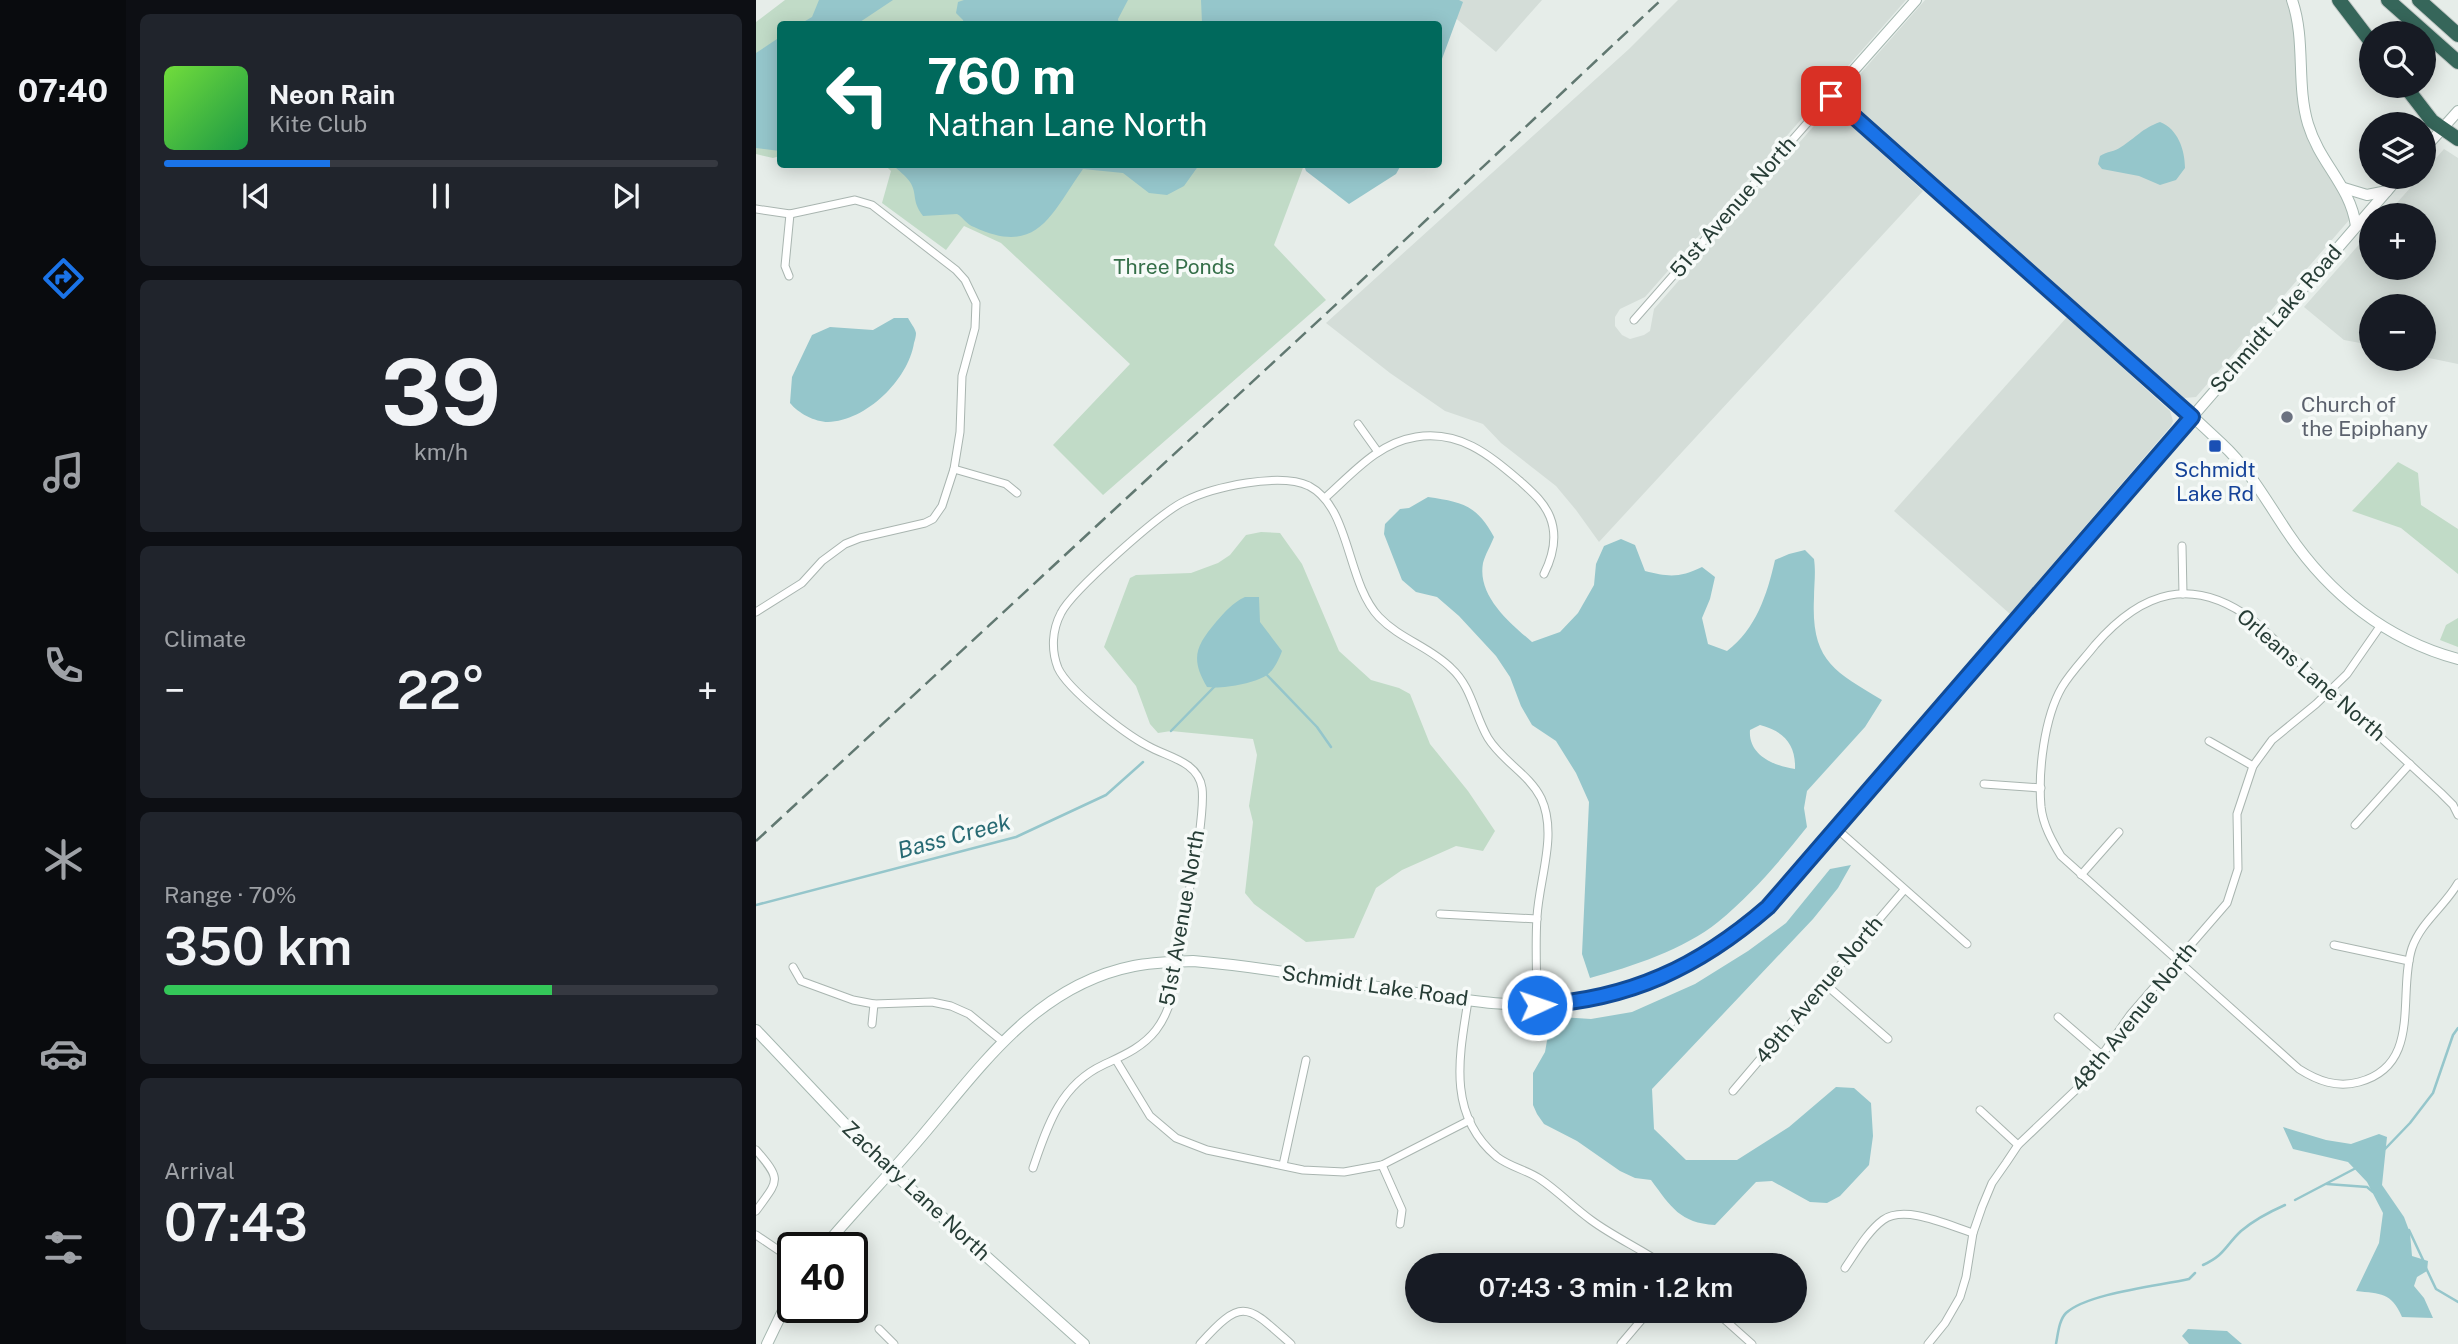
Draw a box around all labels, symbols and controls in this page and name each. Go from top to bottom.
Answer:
map controls [2359,21,2436,371]
button: search [2359,21,2436,98]
text: 760 m [927,47,1076,105]
icon: left [812,49,903,140]
pin [1801,66,1861,126]
text: 07:40 [18,72,108,109]
icon: arrive [1812,77,1850,115]
text: Neon Rain [269,79,395,110]
text: Nathan Lane North [927,106,1208,143]
text: Kite Club [269,110,367,137]
button: layers [2359,112,2436,189]
street label: 51st Avenue North [1665,131,1801,282]
icon: previous [237,177,275,215]
icon: pause [422,177,460,215]
icon: next [607,177,645,215]
button: + [2359,203,2436,280]
street label: Schmidt Lake Road [2205,240,2347,398]
icon: directions [39,254,88,303]
park label: Three Ponds [1113,254,1235,279]
button: − [2359,294,2436,371]
text: 39 [381,339,501,445]
place label: Church of the Epiphany [2301,392,2428,441]
marker: Church of the Epiphany [2279,409,2295,425]
text: km/h [414,438,468,465]
marker: Schmidt Lake Rd [2207,438,2223,454]
icon: music [39,448,88,497]
place label: Schmidt Lake Rd [2174,457,2256,506]
street label: Orleans Lane North [2232,603,2391,746]
text: Climate [164,625,246,652]
icon: phone [39,641,88,690]
text: 22° [397,660,485,721]
text: − [164,668,185,713]
text: + [697,668,718,713]
water label: Bass Creek [894,807,1014,864]
street label: 51st Avenue North [1154,828,1209,1008]
icon: climate [39,835,88,884]
text: Range · 70% [164,881,297,908]
street label: 49th Avenue North [1750,911,1887,1068]
text: 350 km [164,916,352,977]
street label: 48th Avenue North [2066,937,2202,1096]
street label: Schmidt Lake Road [1280,960,1470,1011]
position arrow [1500,968,1574,1042]
icon: car [39,1029,88,1078]
street label: Zachary Lane North [837,1116,995,1266]
text: Arrival [164,1157,235,1184]
text: 07:43 [164,1192,308,1253]
icon: filters [39,1223,88,1272]
speed limit sign: 40 [777,1232,868,1323]
text: 07:43 · 3 min · 1.2 km [1479,1272,1733,1303]

